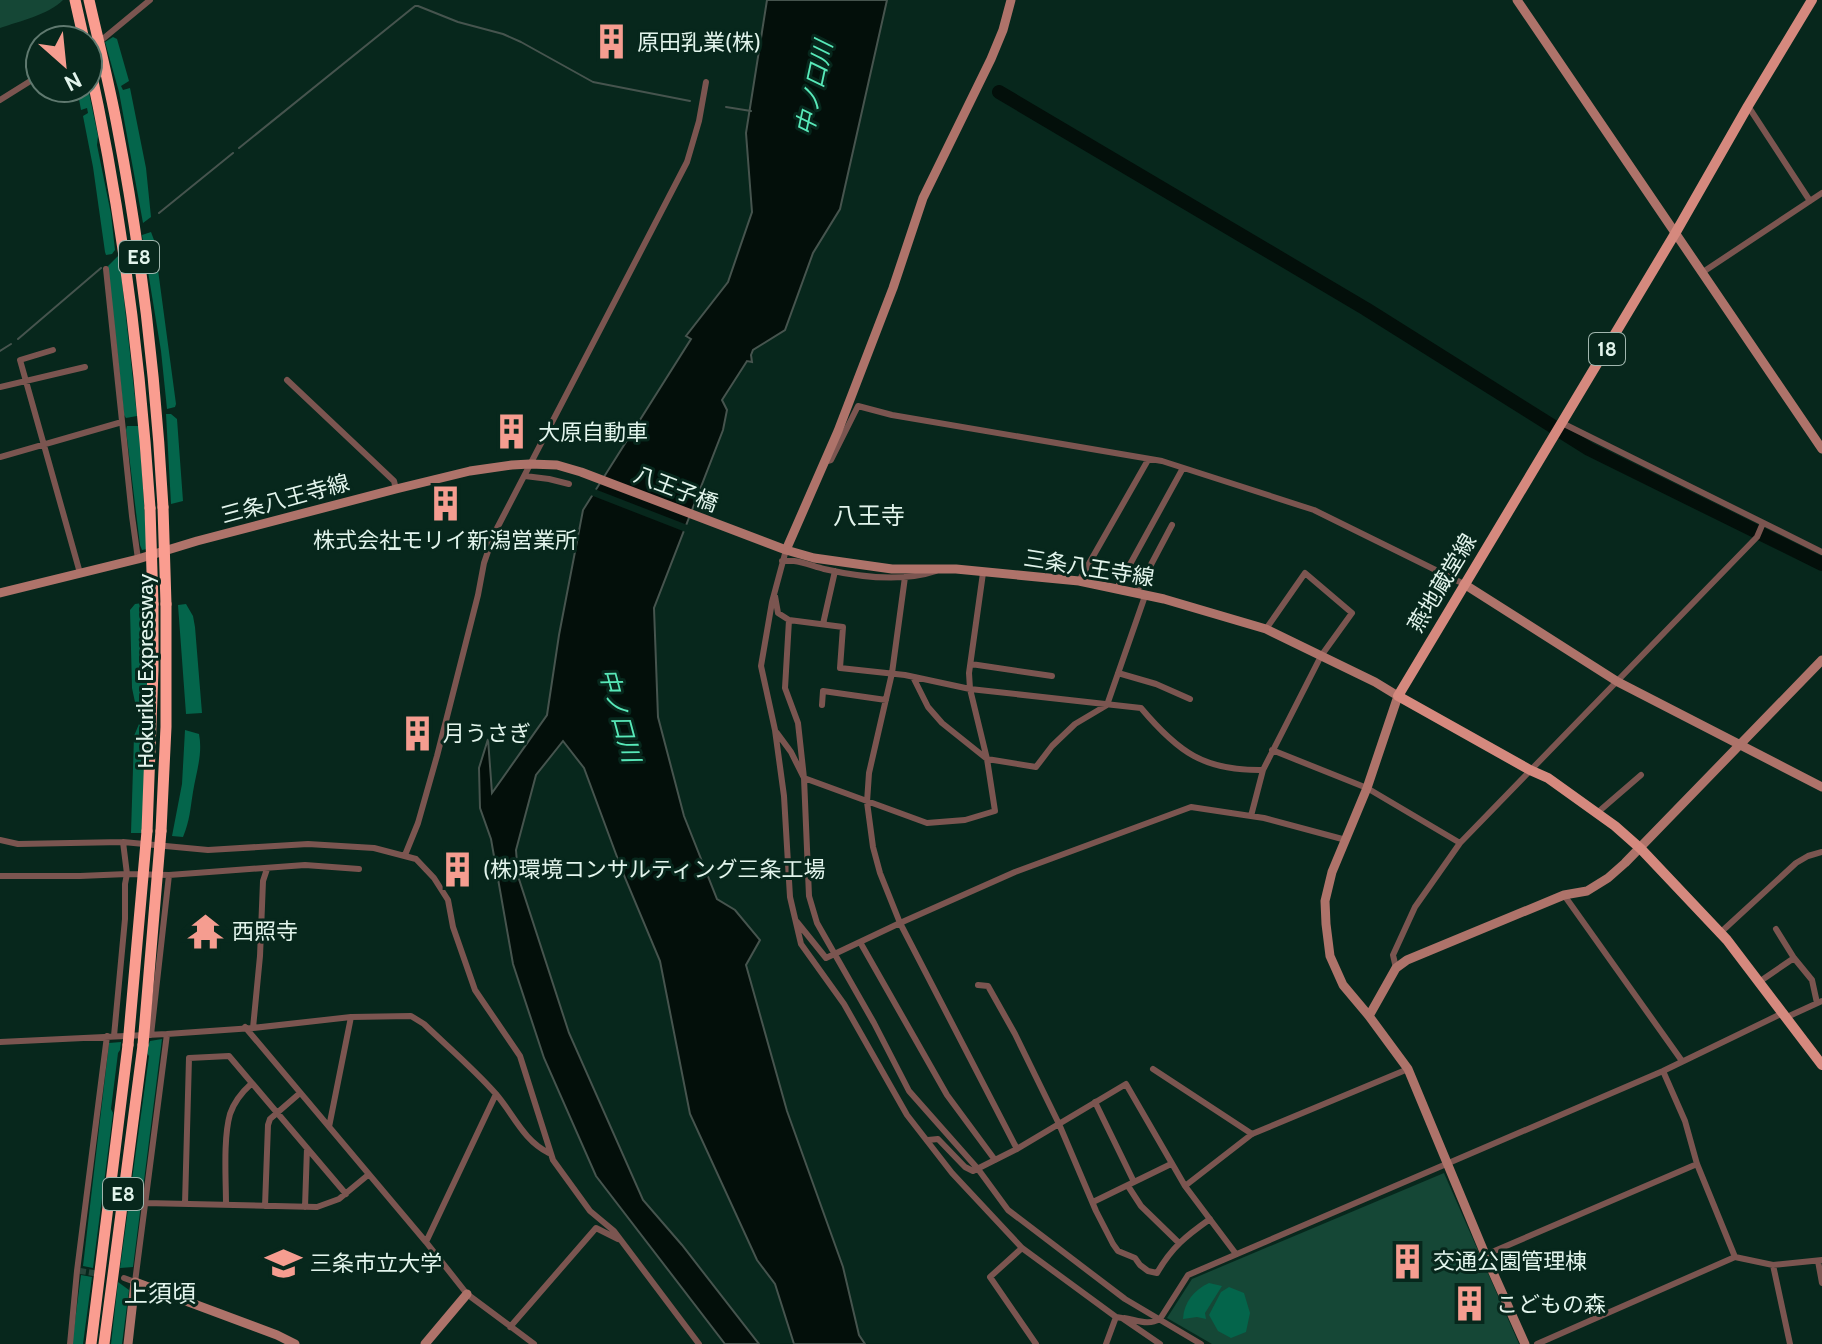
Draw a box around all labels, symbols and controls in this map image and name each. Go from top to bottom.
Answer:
building icon: 原田乳業(株) [592,23,630,61]
north arrow [24,24,104,104]
place label: 原田乳業(株) [637,29,761,56]
water label: 中ノ口川 [790,35,839,138]
text: N [60,66,86,97]
road number: E8 [119,241,159,273]
road number: 18 [1589,333,1625,365]
building icon: 大原自動車 [493,413,531,451]
place label: 大原自動車 [538,419,648,446]
street label: 八王子橋 [630,461,722,517]
street label: 三条八王寺線 [218,469,352,529]
building icon: 株式会社モリイ新潟営業所 [426,485,464,523]
district label: 八王寺 [833,501,905,530]
place label: 株式会社モリイ新潟営業所 [313,527,577,554]
street label: 燕地蔵堂線 [1402,529,1482,637]
street label: 三条八王寺線 [1022,544,1156,592]
street label: Hokuriku Expressway [132,574,159,768]
water label: 中ノ口川 [594,665,647,768]
building icon: 月うさぎ [398,714,436,752]
place label: 月うさぎ [443,720,531,747]
building icon: (株)環境コンサルティング三条工場 [438,850,476,888]
place label: (株)環境コンサルティング三条工場 [483,856,825,883]
temple icon: 西照寺 [187,912,225,950]
place label: 西照寺 [232,918,298,945]
road number: E8 [103,1178,143,1210]
building icon: 交通公園管理棟 [1388,1242,1426,1280]
school or university icon: 三条市立大学 [265,1244,303,1282]
place label: 交通公園管理棟 [1433,1248,1587,1275]
place label: 三条市立大学 [310,1250,442,1277]
district label: 上須頃 [124,1279,196,1308]
building icon: こどもの森 [1451,1285,1489,1323]
place label: こどもの森 [1496,1291,1606,1318]

